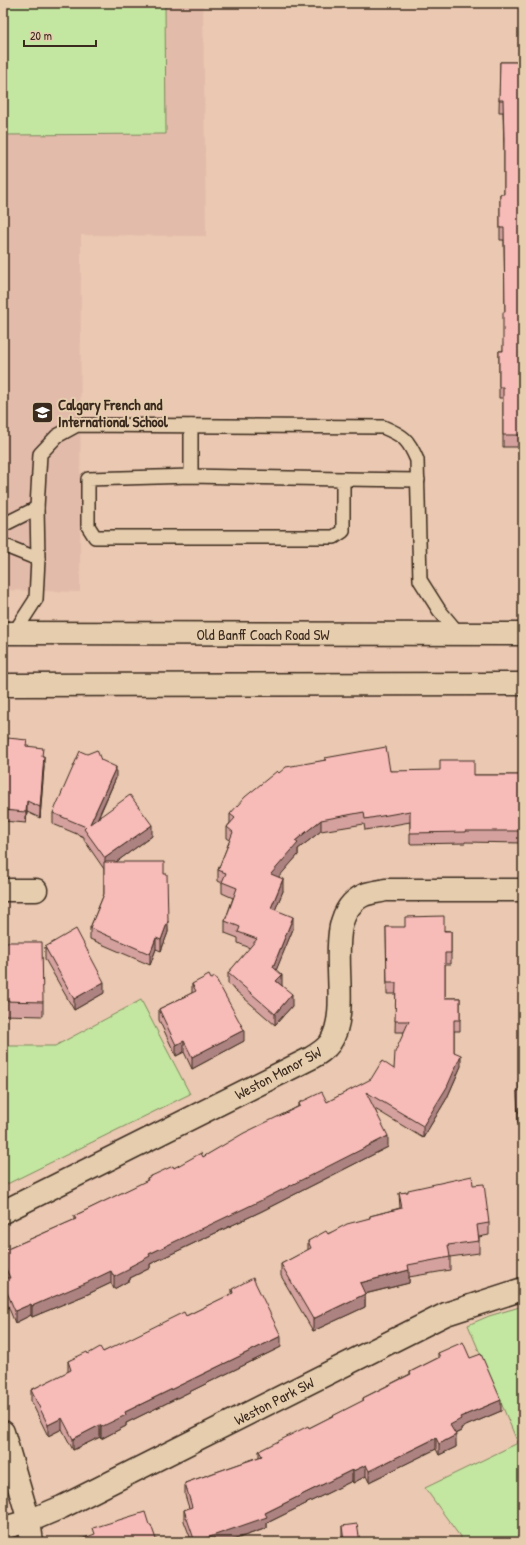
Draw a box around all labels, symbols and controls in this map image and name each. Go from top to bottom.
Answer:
scale bar [24,22,96,48]
text: 20 m [30,27,52,44]
place label: Calgary French and International School [58,394,169,432]
school or university icon: Calgary French and International School [29,400,55,426]
street label: Old Banff Coach Road SW [196,624,330,645]
street label: Weston Manor SW [231,1041,326,1105]
street label: Weston Park SW [230,1372,318,1430]

